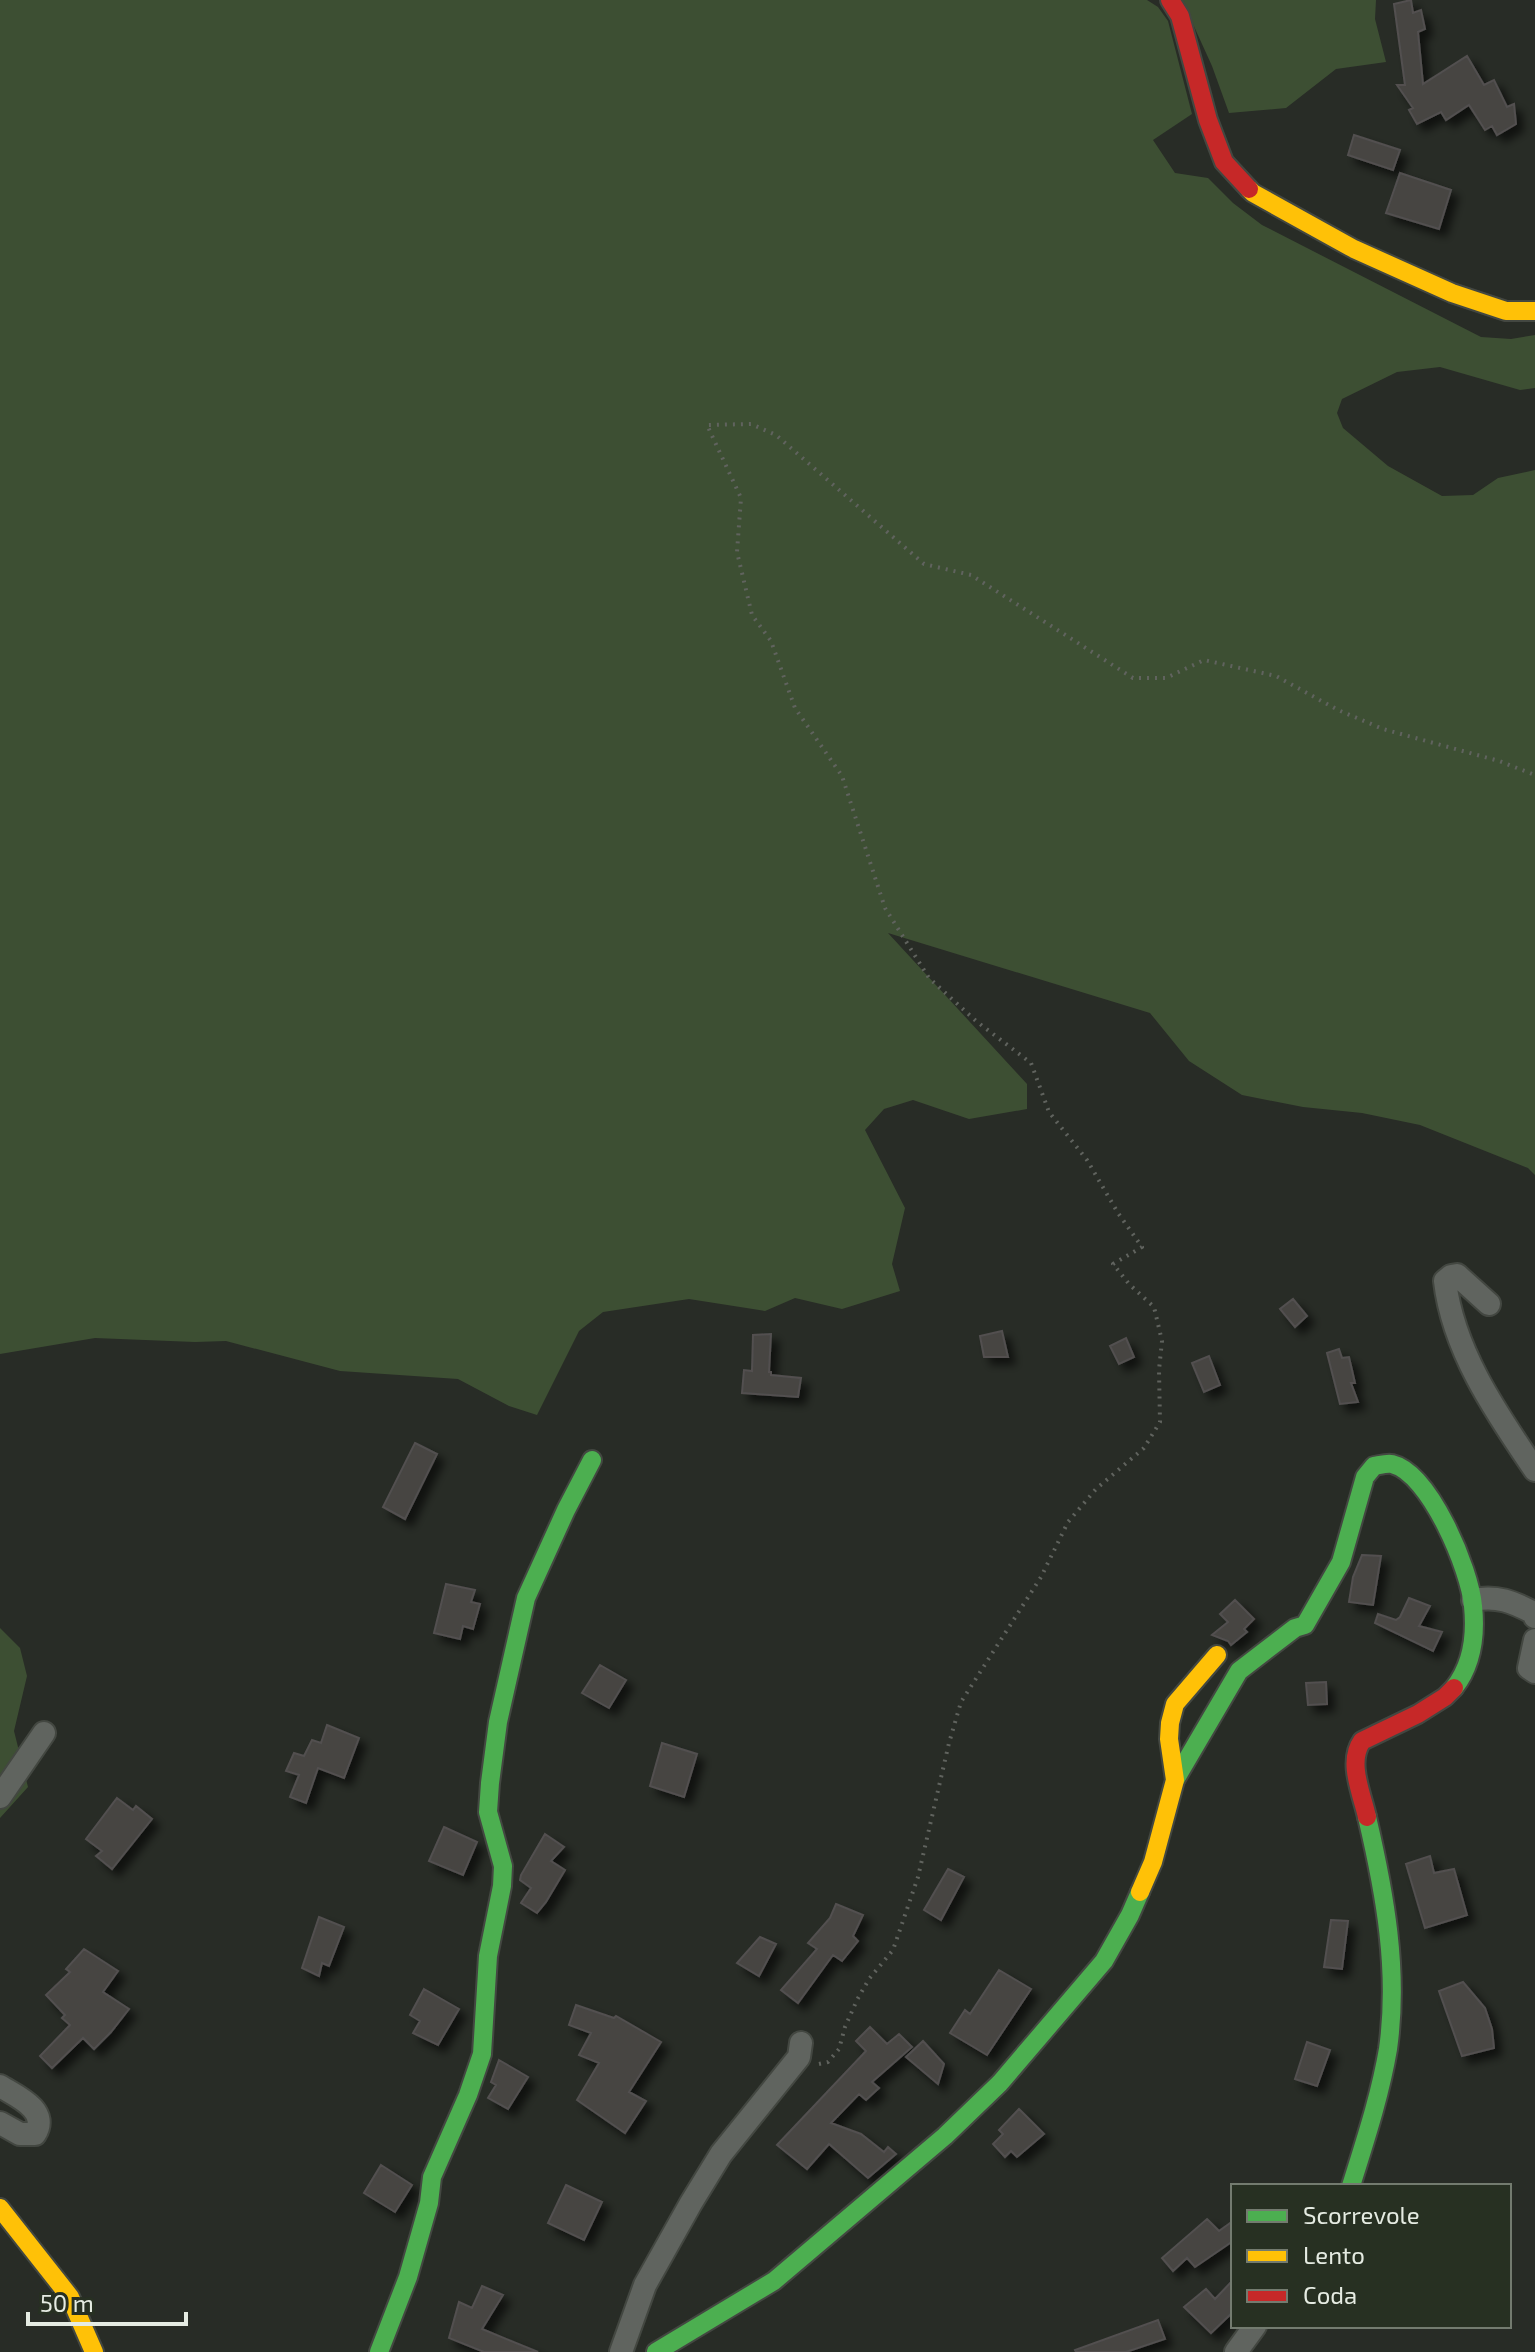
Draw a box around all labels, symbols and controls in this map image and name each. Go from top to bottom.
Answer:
legend [1231,2184,1511,2328]
text: Scorrevole [1303,2200,1420,2229]
text: Lento [1303,2240,1365,2269]
scale bar [28,2276,186,2326]
text: Coda [1303,2280,1357,2309]
text: 50 m [40,2288,94,2317]

